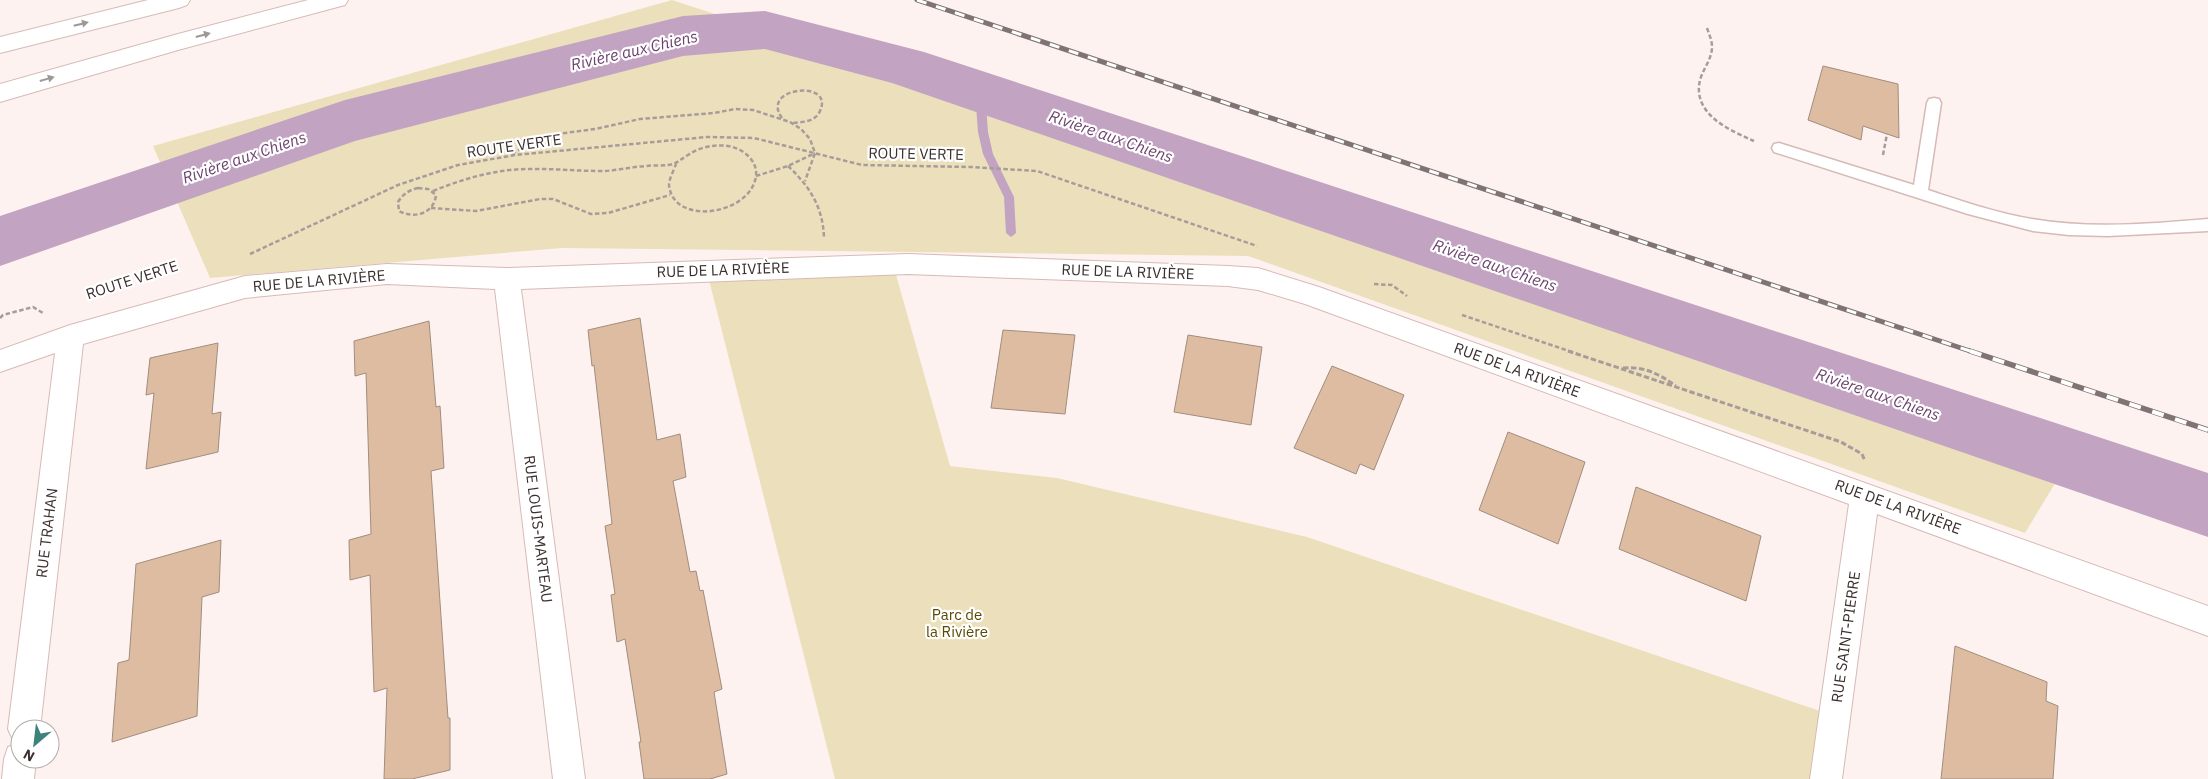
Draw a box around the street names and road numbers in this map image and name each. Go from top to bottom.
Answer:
street label: ROUTE VERTE [465,129,563,162]
street label: ROUTE VERTE [868,143,964,164]
street label: ROUTE VERTE [83,256,180,303]
street label: RUE DE LA RIVIÈRE [656,258,790,281]
street label: RUE DE LA RIVIÈRE [1061,260,1195,283]
street label: RUE DE LA RIVIÈRE [252,265,386,296]
street label: RUE DE LA RIVIÈRE [1451,338,1583,401]
street label: RUE LOUIS-MARTEAU [520,454,557,604]
street label: RUE DE LA RIVIÈRE [1832,475,1964,538]
street label: RUE TRAHAN [32,487,61,579]
street label: RUE SAINT-PIERRE [1827,570,1864,704]

